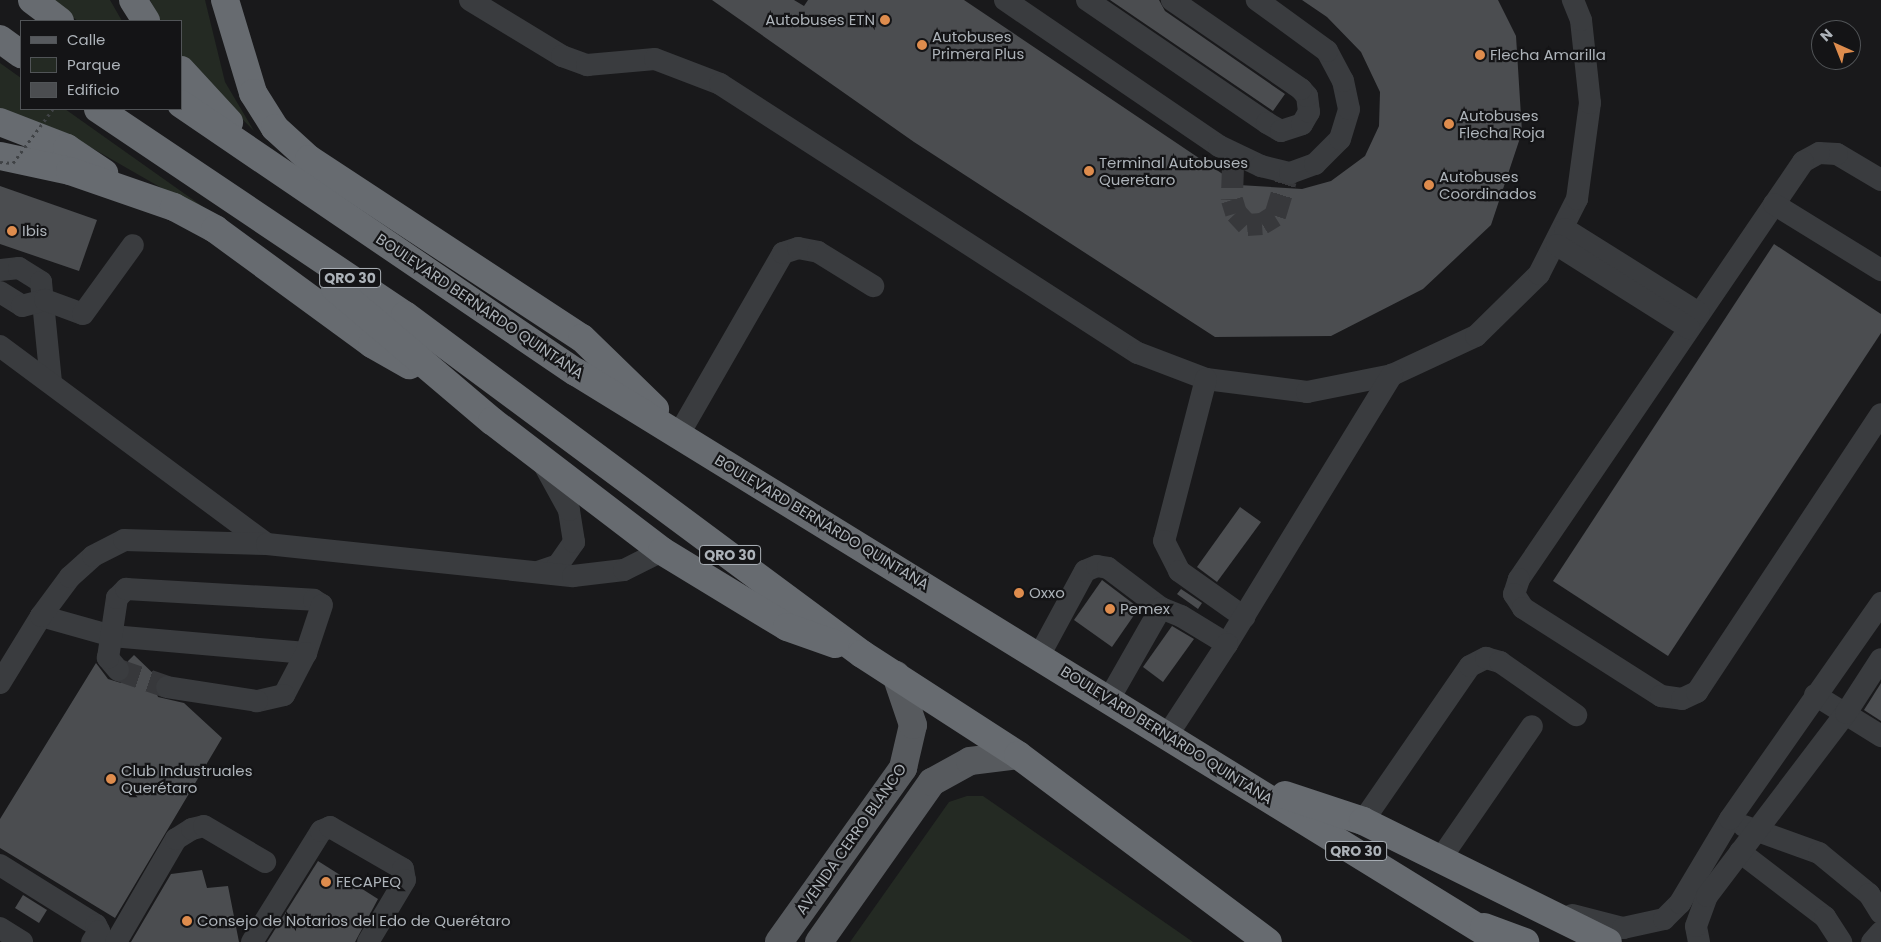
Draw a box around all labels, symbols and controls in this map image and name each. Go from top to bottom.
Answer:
place label: Autobuses ETN [765,11,875,29]
marker: Autobuses ETN [879,14,891,26]
legend [20,20,182,110]
north arrow [1811,20,1861,70]
text: N [1816,24,1837,46]
place label: Autobuses Primera Plus [932,27,1024,62]
text: Calle [67,29,105,50]
marker: Autobuses Primera Plus [916,39,928,51]
place label: Flecha Amarilla [1490,46,1606,64]
marker: Flecha Amarilla [1474,49,1486,61]
text: Parque [67,54,120,75]
text: Edificio [67,79,120,100]
place label: Autobuses Flecha Roja [1459,106,1545,141]
marker: Autobuses Flecha Roja [1443,118,1455,130]
place label: Terminal Autobuses Queretaro [1099,153,1248,188]
marker: Terminal Autobuses Queretaro [1083,165,1095,177]
place label: Autobuses Coordinados [1439,167,1537,202]
marker: Autobuses Coordinados [1423,179,1435,191]
place label: Ibis [22,222,47,240]
marker: Ibis [6,225,18,237]
street label: BOULEVARD BERNARDO QUINTANA [373,230,587,382]
road number: QRO 30 [319,266,381,290]
street label: BOULEVARD BERNARDO QUINTANA [712,451,932,593]
road number: QRO 30 [699,544,761,566]
place label: Oxxo [1029,584,1065,602]
marker: Oxxo [1013,587,1025,599]
place label: Pemex [1120,600,1170,618]
marker: Pemex [1104,603,1116,615]
street label: BOULEVARD BERNARDO QUINTANA [1058,662,1276,808]
street label: AVENIDA CERRO BLANCO [792,760,910,918]
place label: Club Industruales Querétaro [121,761,252,796]
marker: Club Industruales Querétaro [105,773,117,785]
road number: QRO 30 [1325,839,1387,862]
place label: FECAPEQ [336,873,401,891]
marker: FECAPEQ [320,876,332,888]
place label: Consejo de Notarios del Edo de Querétaro [197,912,511,930]
marker: Consejo de Notarios del Edo de Querétaro [181,915,193,927]

